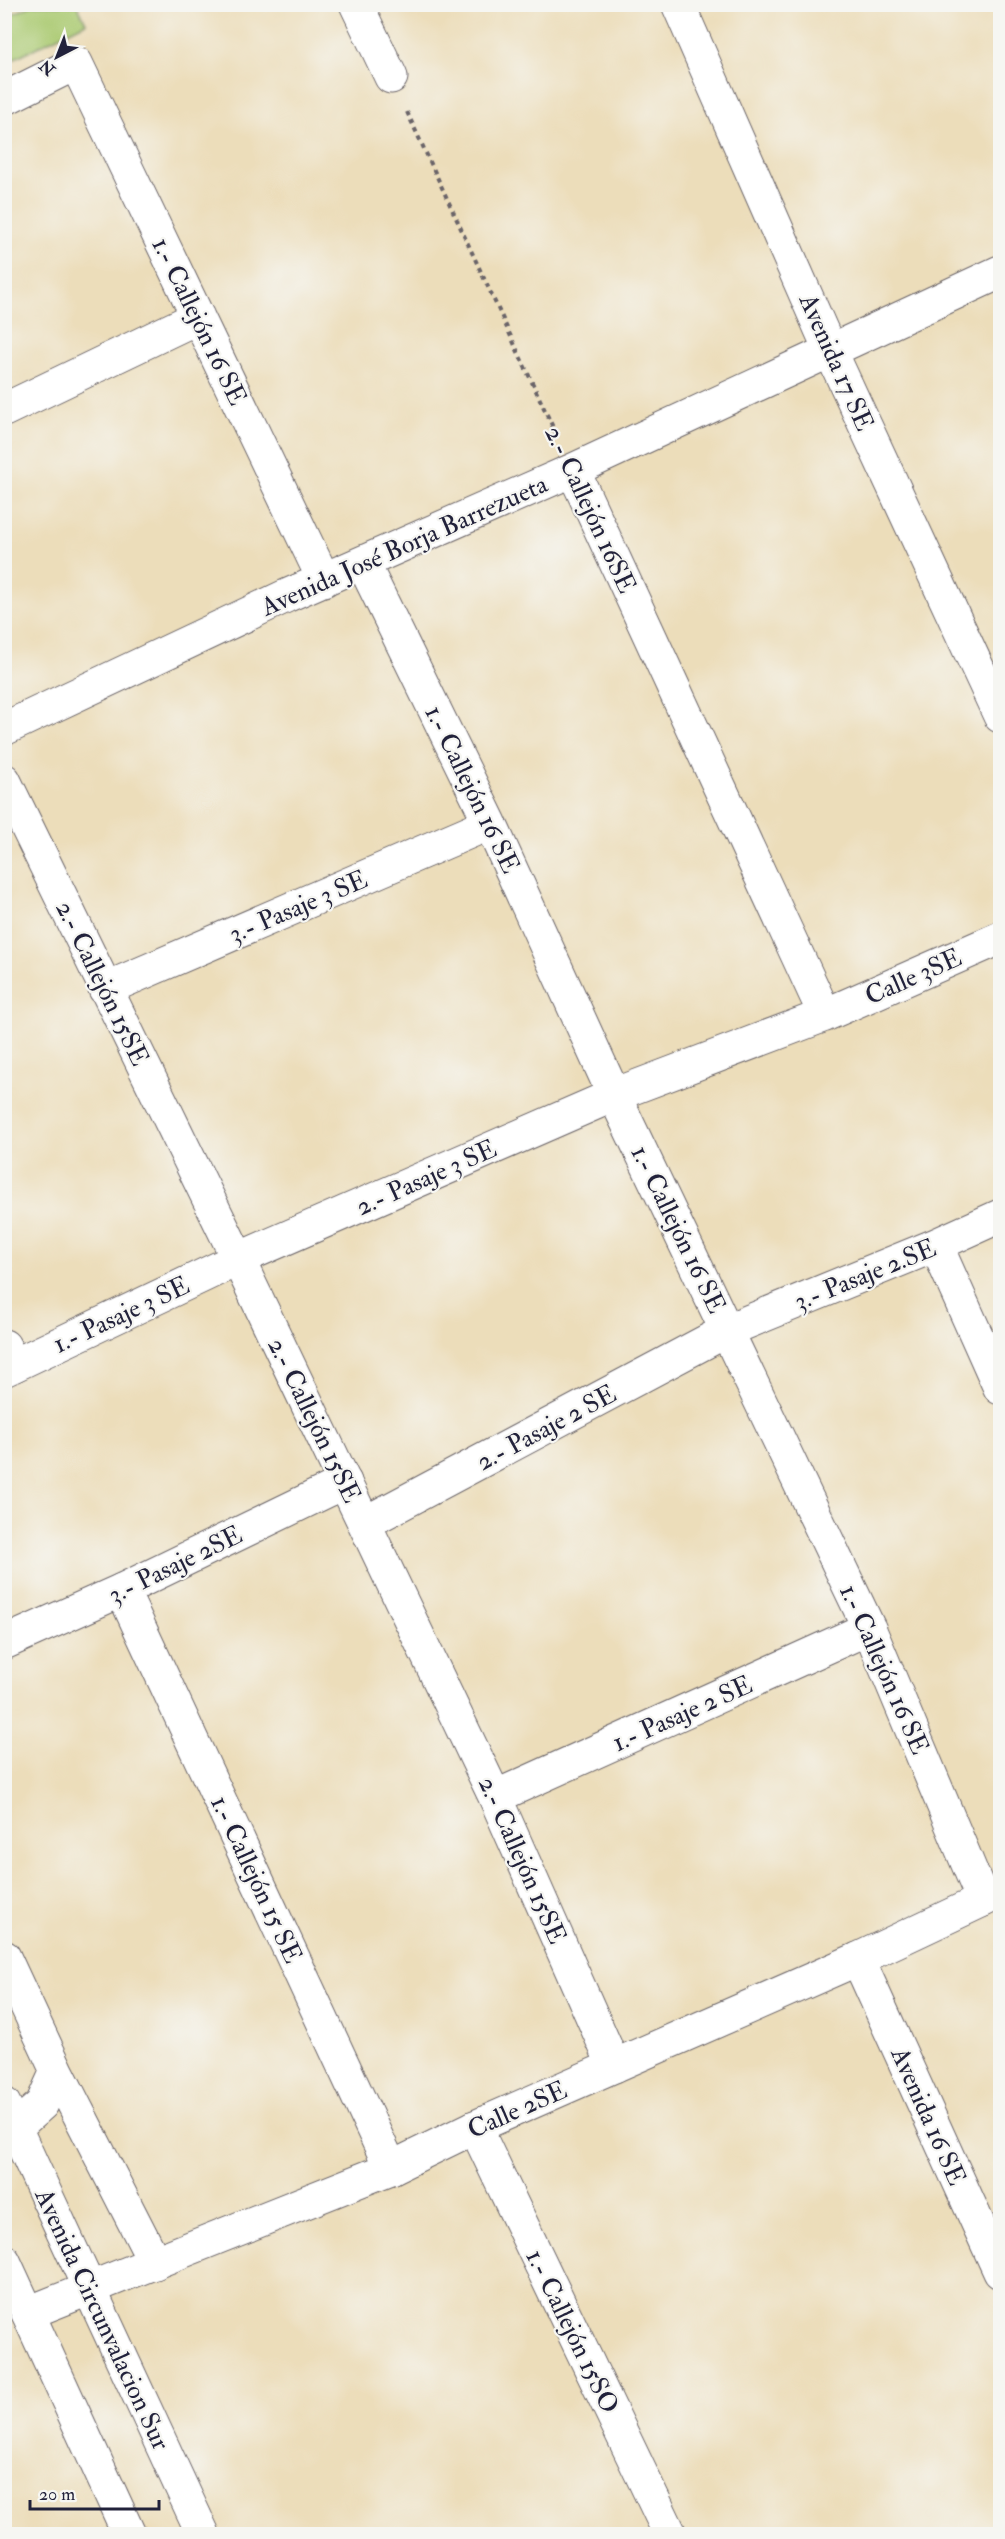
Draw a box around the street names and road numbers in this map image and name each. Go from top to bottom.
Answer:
street label: 1.- Callejón 16 SE [145,232,254,411]
street label: Avenida 17 SE [791,288,881,436]
street label: 2.- Callejón 16SE [537,421,643,598]
street label: Avenida José Borja Barrezueta [255,468,553,624]
street label: 1.- Callejón 16 SE [418,700,527,879]
street label: 3.- Pasaje 3 SE [224,863,372,950]
street label: 2.- Callejón 15SE [48,896,156,1071]
street label: Calle 3SE [860,941,967,1012]
street label: 2.- Pasaje 3 SE [351,1133,502,1223]
street label: 1.- Callejón 16 SE [624,1140,733,1319]
street label: 3.- Pasaje 2.SE [790,1232,941,1318]
street label: 1.- Pasaje 3 SE [48,1269,195,1360]
street label: 2.- Callejón 15SE [260,1333,368,1508]
street label: 2.- Pasaje 2 SE [471,1378,622,1478]
street label: 3.- Pasaje 2SE [103,1519,248,1611]
street label: 1.- Callejón 16 SE [832,1579,936,1759]
street label: 1.- Pasaje 2 SE [607,1669,757,1759]
street label: 2.- Callejón 15SE [471,1772,573,1949]
street label: 1.- Callejón 15 SE [203,1791,309,1968]
street label: Avenida 16 SE [883,2041,973,2190]
street label: Calle 2SE [463,2074,572,2146]
street label: Avenida Circunvalacion Sur [27,2183,177,2455]
street label: 1.- Callejón 15SO [519,2244,626,2419]

